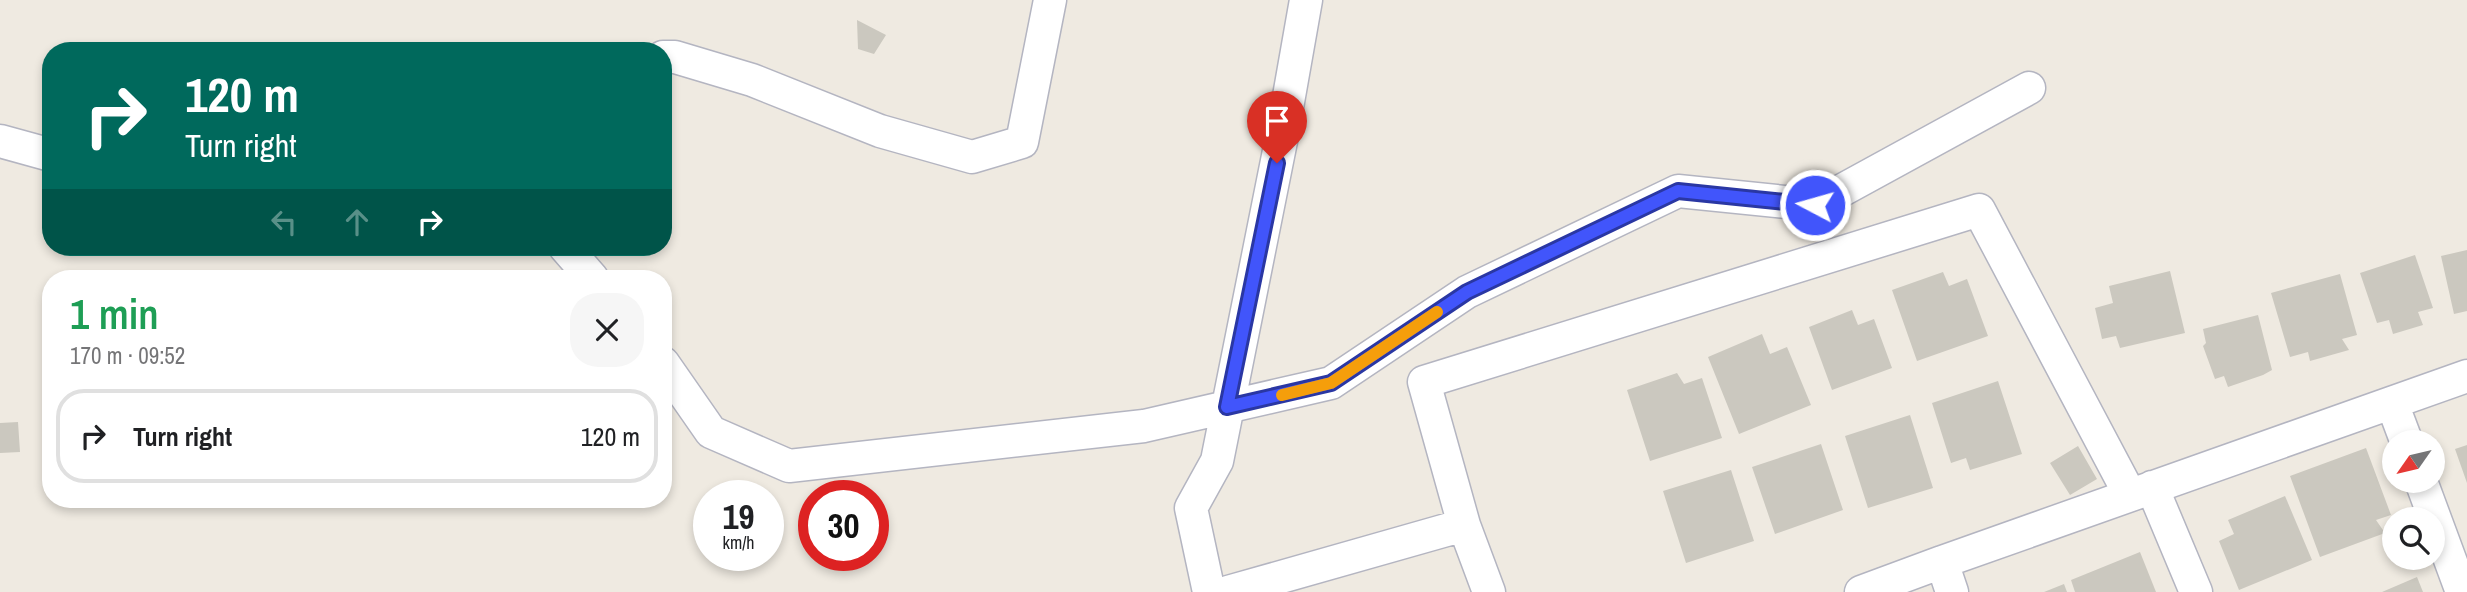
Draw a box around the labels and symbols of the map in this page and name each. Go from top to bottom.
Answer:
pin [1247,91,1307,163]
position arrow [1778,168,1852,242]
north arrow [2382,430,2445,494]
speed limit sign: 30 [798,480,889,571]

